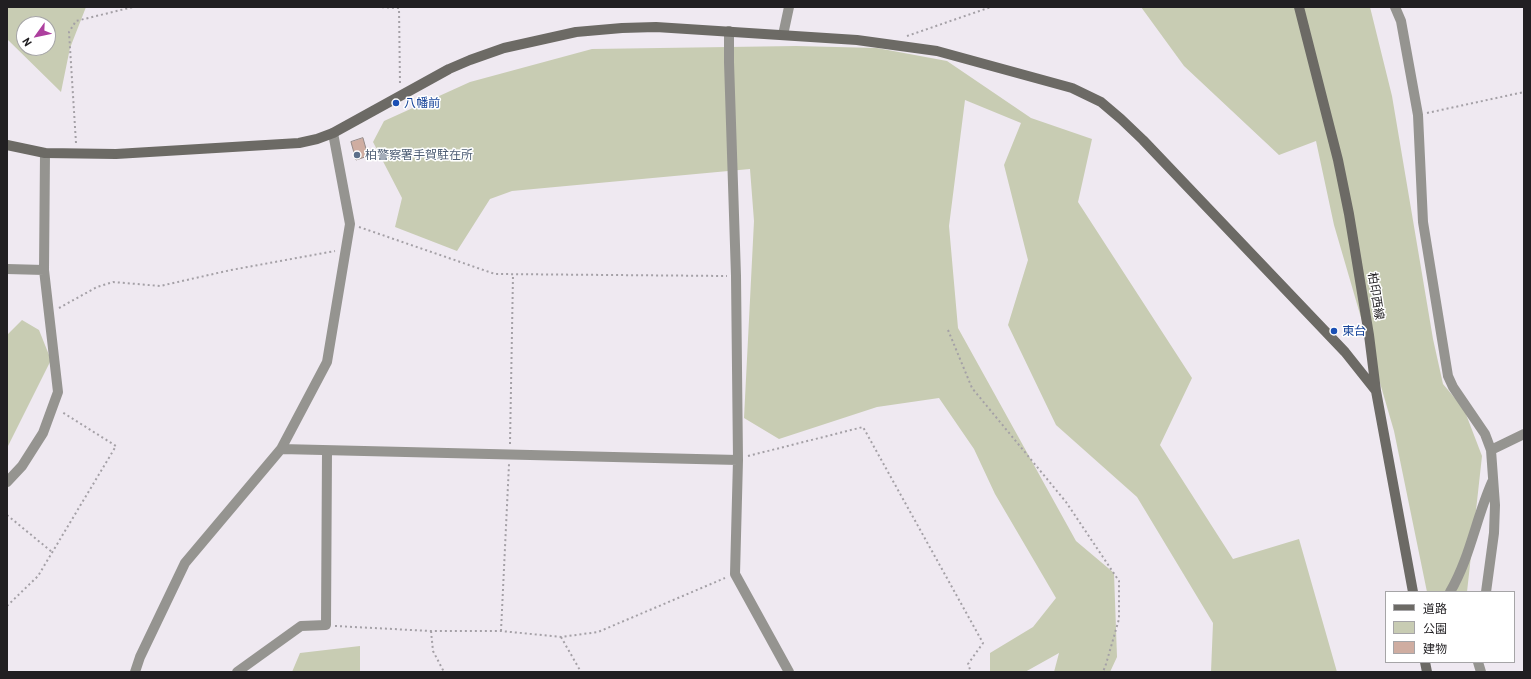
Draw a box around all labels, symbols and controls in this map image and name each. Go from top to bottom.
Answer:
north arrow [16,16,56,56]
text: N [19,36,34,49]
place label: 八幡前 [404,96,440,110]
marker: 八幡前 [391,98,401,108]
place label: 柏警察署手賀駐在所 [365,148,473,162]
marker: 柏警察署手賀駐在所 [352,150,362,160]
street label: 柏印西線 [1365,271,1387,321]
place label: 東台 [1342,324,1366,338]
marker: 東台 [1329,326,1339,336]
legend [1385,591,1515,663]
text: 道路 [1423,601,1447,615]
text: 公園 [1423,621,1447,635]
text: 建物 [1423,641,1447,655]

